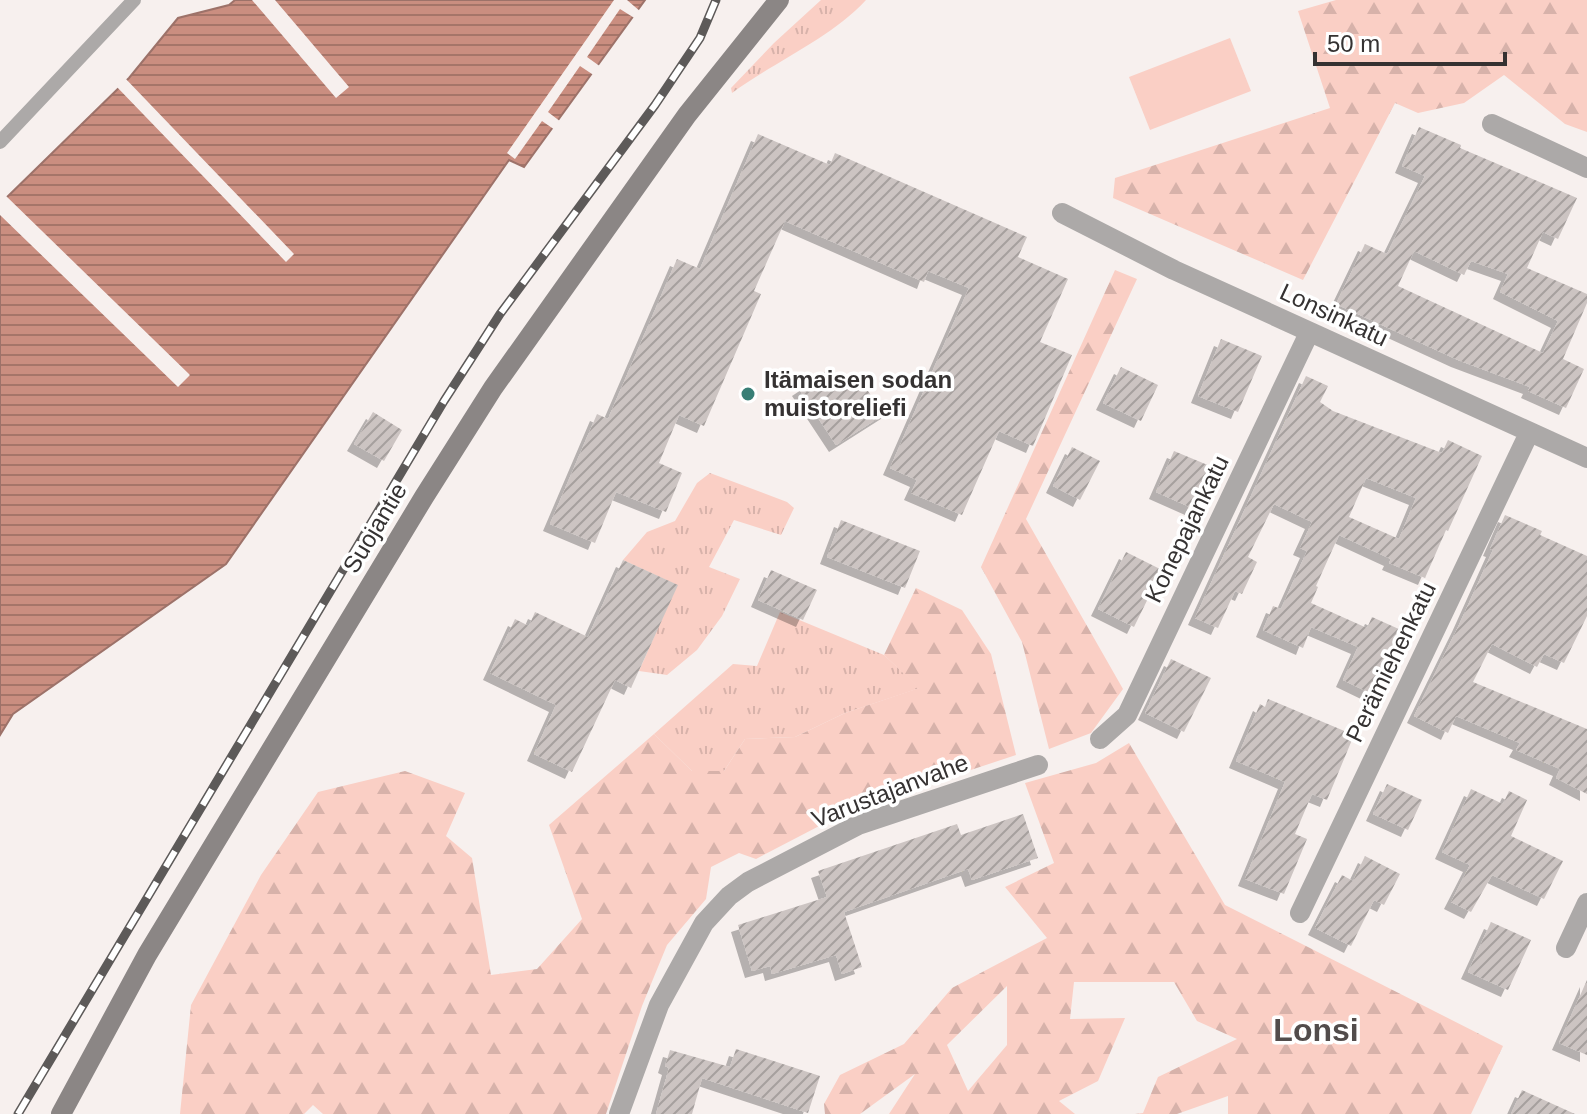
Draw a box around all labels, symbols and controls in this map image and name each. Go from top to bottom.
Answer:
scale bar [1315,16,1505,66]
text: 50 m [1327,30,1380,57]
street label: Lonsinkatu [1276,278,1393,351]
place label: Itämaisen sodan muistoreliefi [764,366,952,421]
marker: Itämaisen sodan muistoreliefi [739,385,757,403]
street label: Konepajankatu [1139,451,1234,607]
street label: Suojantie [337,478,412,578]
street label: Perämiehenkatu [1340,577,1441,746]
street label: Varustajanvahe [808,748,972,833]
district label: Lonsi [1273,1012,1359,1048]

